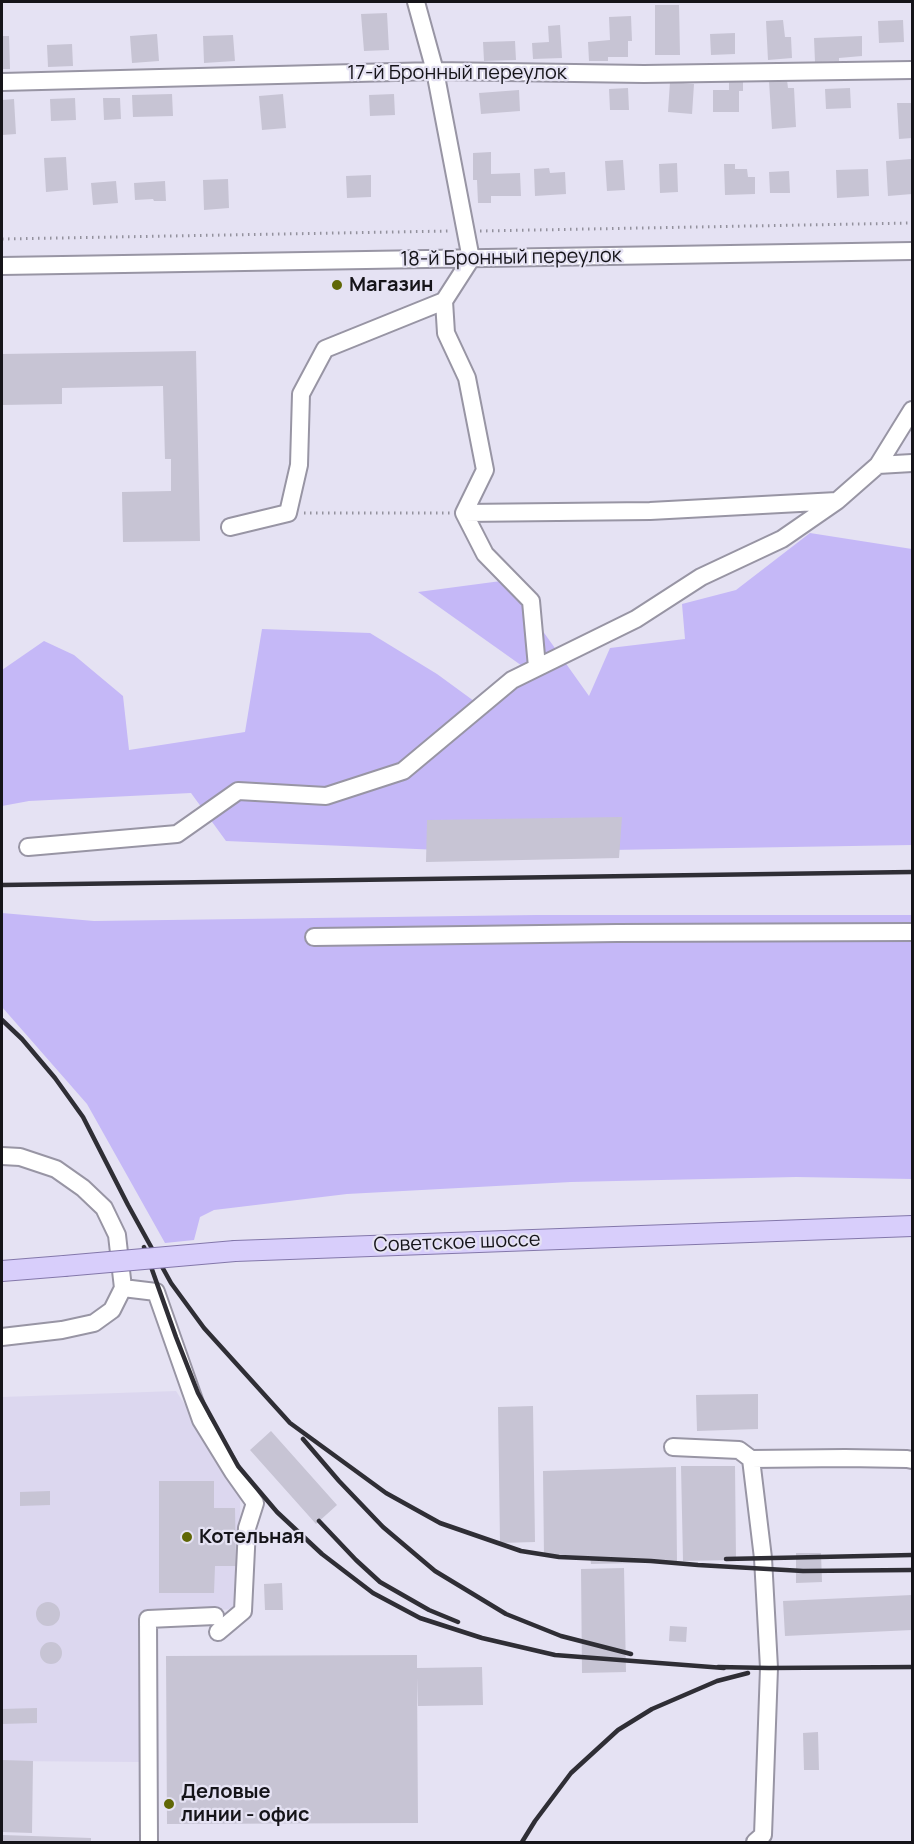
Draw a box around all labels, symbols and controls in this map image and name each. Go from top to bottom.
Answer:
street label: 17-й Бронный переулок [347,61,567,85]
street label: 18-й Бронный переулок [400,244,622,272]
place label: Магазин [349,273,434,297]
marker: Магазин [330,278,344,292]
street label: Советское шоссе [373,1228,541,1258]
place label: Котельная [199,1525,305,1549]
marker: Котельная [180,1530,194,1544]
place label: Деловые линии - офис [181,1780,310,1827]
marker: Деловые линии - офис [162,1797,176,1811]

